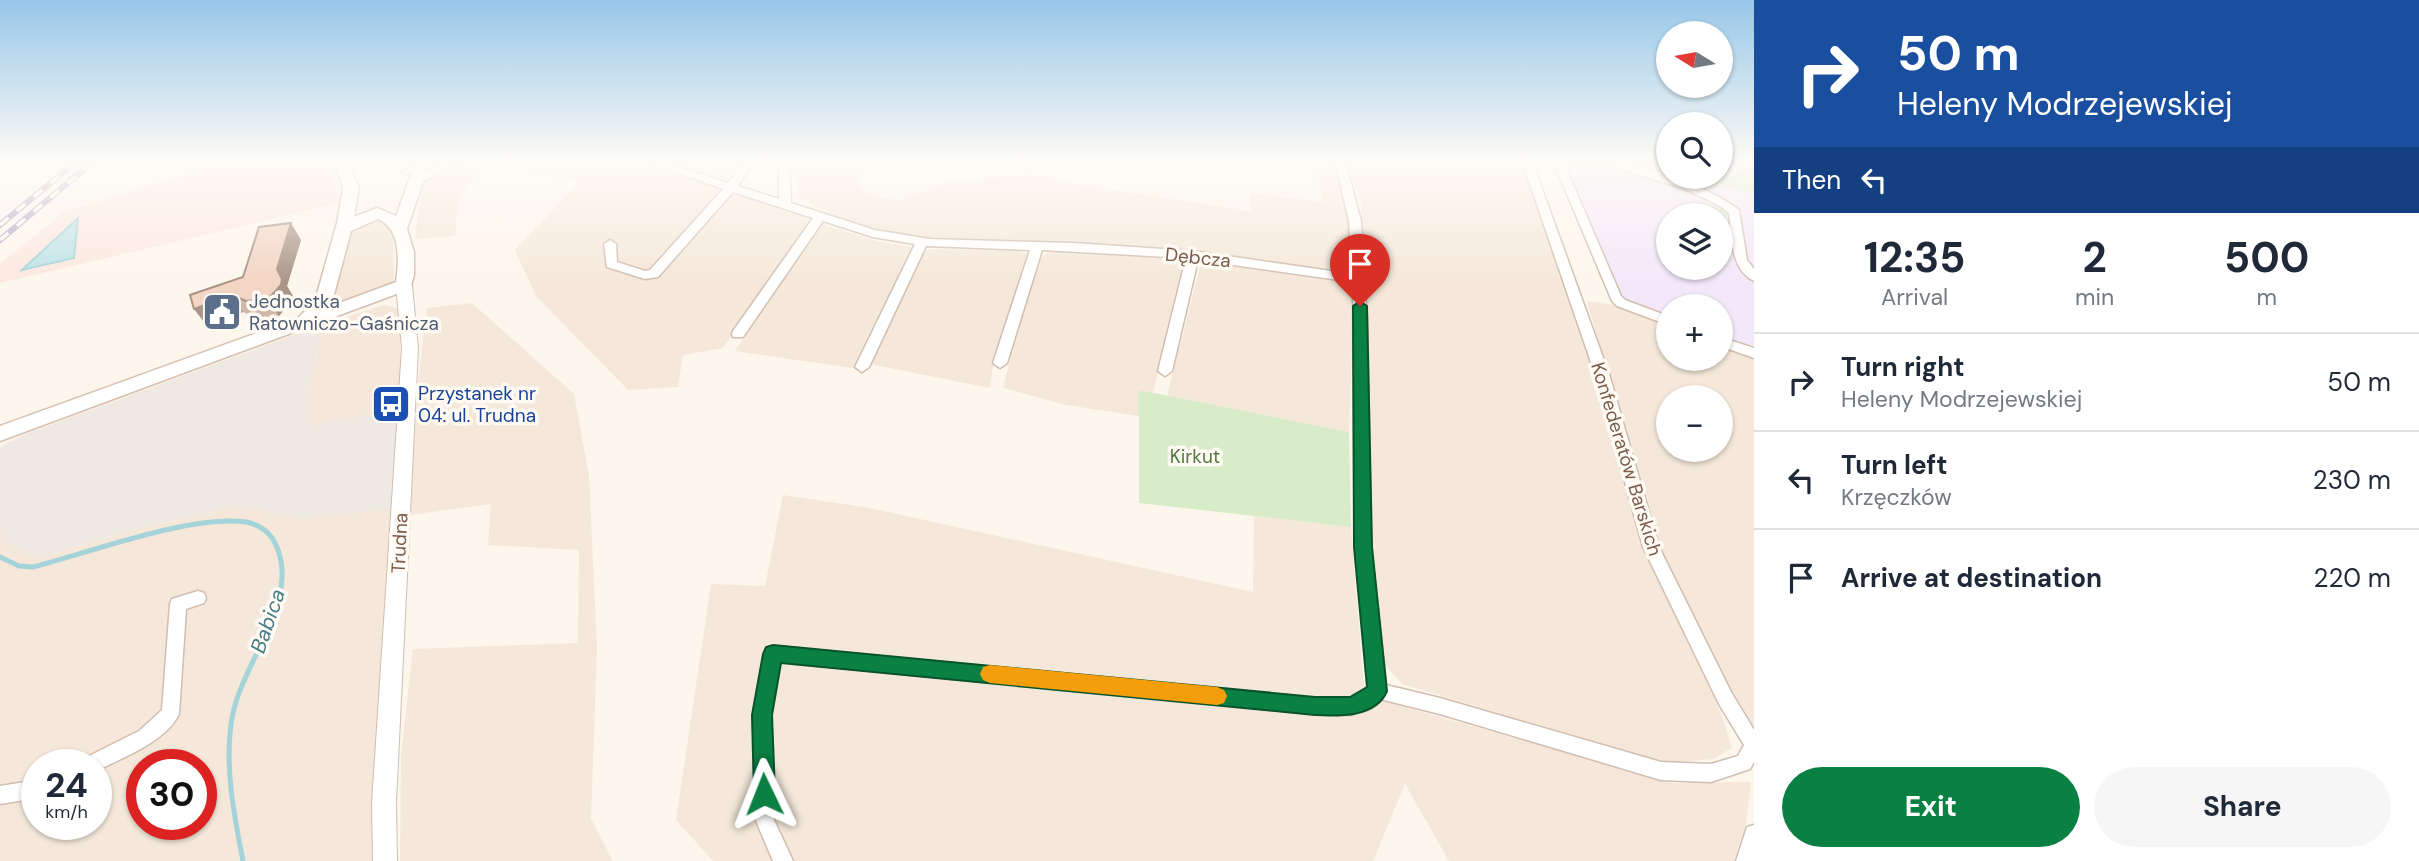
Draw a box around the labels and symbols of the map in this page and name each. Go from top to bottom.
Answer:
north arrow [1656,21,1732,98]
pin [1330,234,1390,306]
street label: Dębcza [1164,242,1232,273]
place label: Jednostka Ratowniczo-Gaśnicza [249,289,439,336]
public building icon: Jednostka Ratowniczo-Gaśnicza [201,291,243,333]
street label: Konfederatów Barskich [1585,359,1668,559]
place label: Przystanek nr 04: ul. Trudna [418,381,536,428]
bus stop icon: Przystanek nr 04: ul. Trudna [370,383,412,425]
park label: Kirkut [1170,444,1220,469]
street label: Trudna [385,512,414,574]
water label: Babica [244,585,292,657]
speed limit sign: 30 [126,749,217,840]
position arrow [727,757,801,831]

